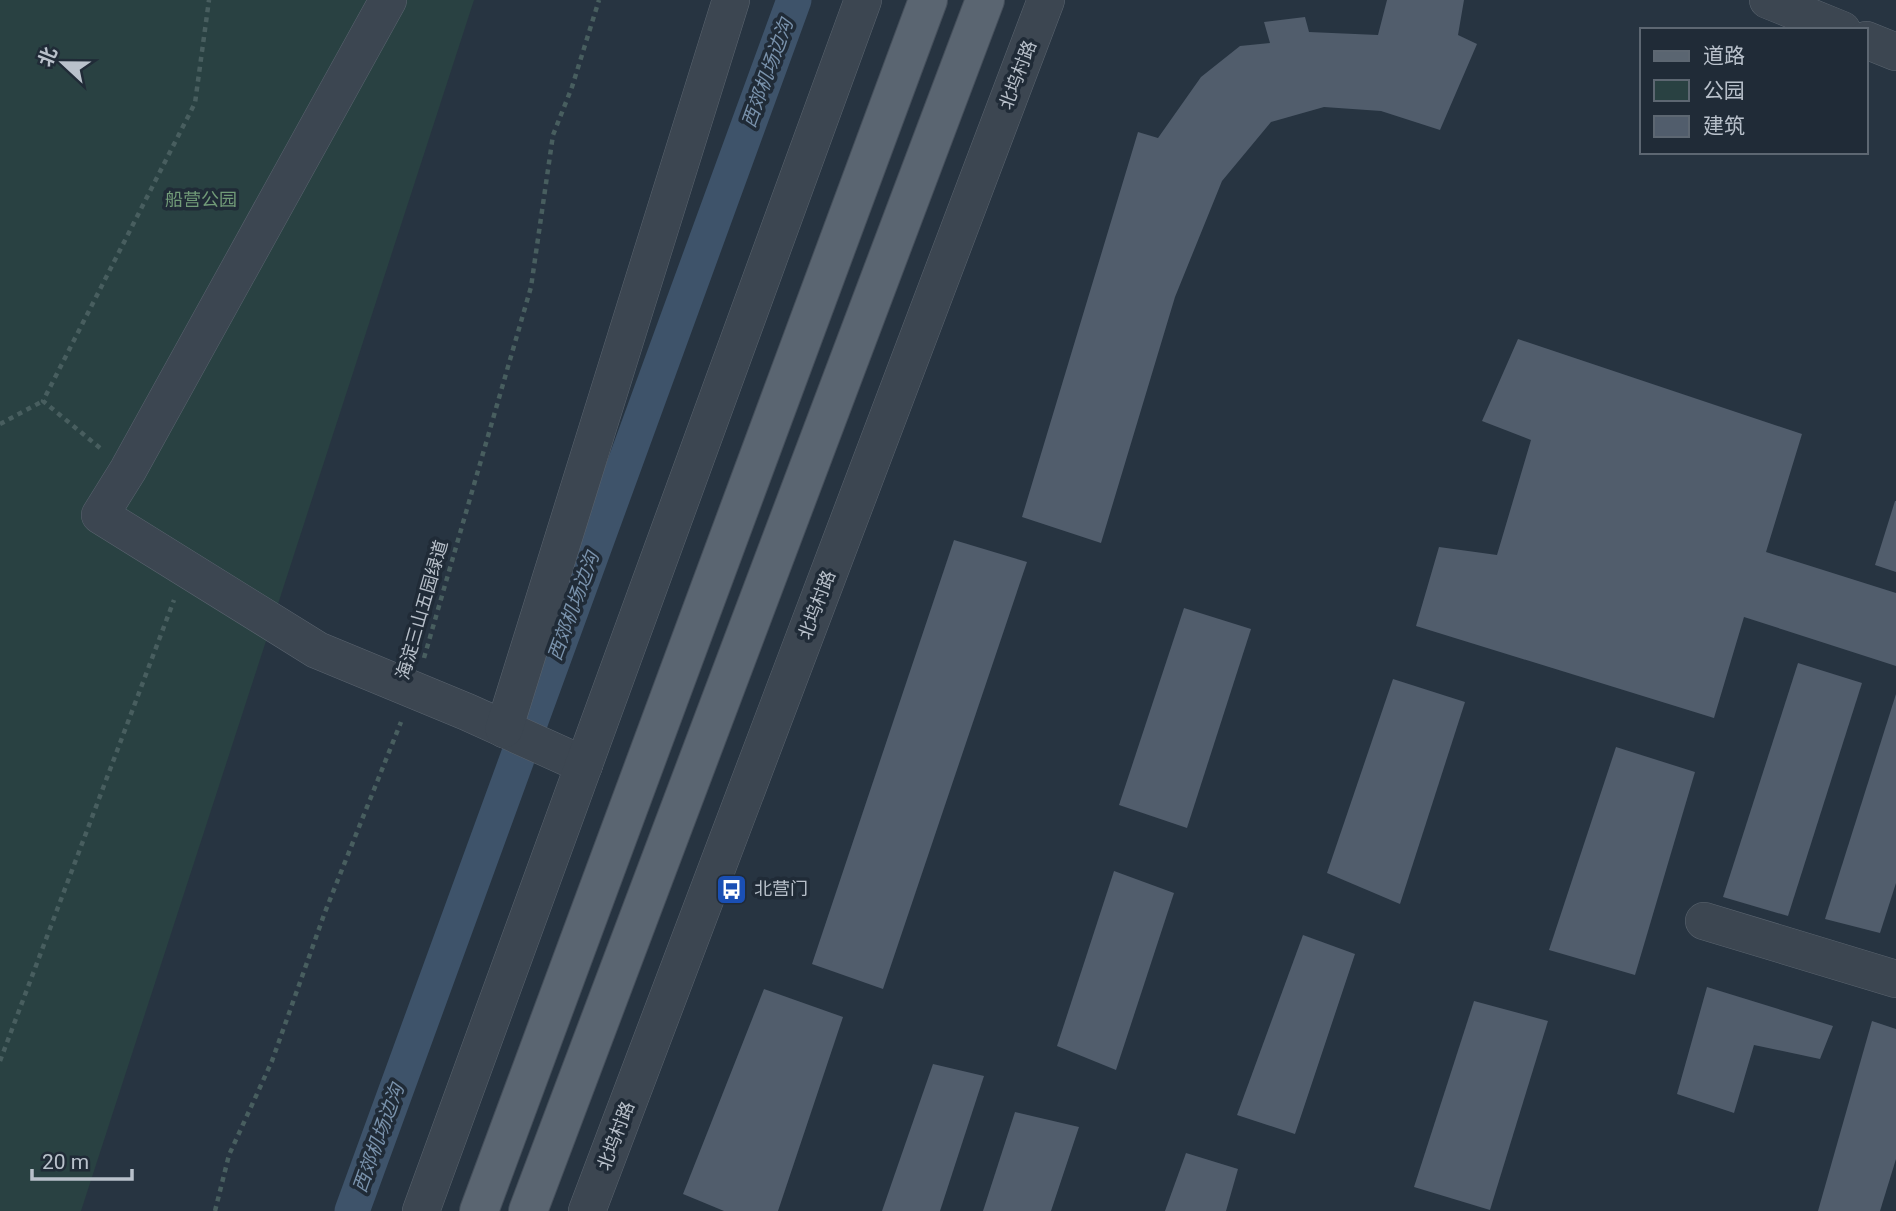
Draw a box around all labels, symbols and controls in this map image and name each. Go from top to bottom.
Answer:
water label: 西郊机场边沟 [737,14,798,131]
north arrow [28,28,98,98]
legend [1640,28,1868,154]
street label: 北坞村路 [995,37,1040,112]
text: 北 [33,44,62,70]
text: 道路 [1703,44,1745,68]
text: 公园 [1703,79,1745,103]
text: 建筑 [1703,114,1745,138]
park label: 船营公园 [165,189,237,210]
street label: 海淀三山五园绿道 [392,538,451,682]
water label: 西郊机场边沟 [543,547,604,664]
street label: 北坞村路 [794,567,839,642]
bus stop icon: 北营门 [714,872,748,906]
place label: 北营门 [754,878,808,899]
water label: 西郊机场边沟 [348,1079,409,1196]
street label: 北坞村路 [593,1098,638,1173]
scale bar [32,1138,131,1182]
text: 20 m [42,1150,89,1174]

